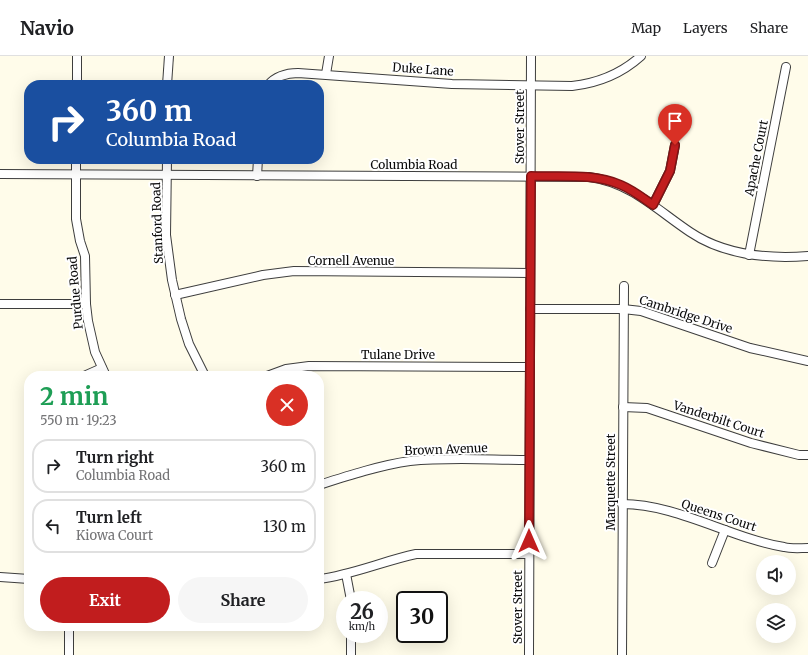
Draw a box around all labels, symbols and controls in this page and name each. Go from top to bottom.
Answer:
text: Navio [20,16,74,40]
text: Map [631,19,661,37]
text: Layers [683,19,728,37]
text: Share [750,19,788,37]
street label: Duke Lane [392,59,454,79]
street label: Stover Street [512,90,527,164]
text: 360 m [106,93,192,129]
icon: right [40,96,92,148]
pin [658,104,692,145]
icon: arrive [664,110,686,132]
street label: Apache Court [741,118,771,198]
text: Columbia Road [106,128,236,151]
street label: Columbia Road [371,157,457,172]
street label: Stanford Road [148,182,166,264]
street label: Cornell Avenue [308,253,394,268]
street label: Purdue Road [64,256,86,330]
street label: Cambridge Drive [637,292,735,336]
street label: Tulane Drive [361,347,435,362]
text: 2 min [40,381,108,412]
button: close [266,384,308,426]
street label: Vanderbilt Court [671,397,767,441]
text: 550 m · 19:23 [40,412,117,429]
street label: Marquette Street [603,433,618,530]
street label: Brown Avenue [404,440,488,458]
text: Turn right [76,448,154,467]
icon: right [42,455,64,477]
text: 360 m [260,457,306,476]
text: Columbia Road [76,467,170,484]
street label: Queens Court [680,496,759,534]
text: Turn left [76,508,142,527]
icon: left [42,515,64,537]
text: 130 m [263,517,306,536]
position arrow [508,520,550,562]
text: Kiowa Court [76,527,153,544]
map controls [756,555,796,643]
button: sound [756,555,796,595]
street label: Stover Street [510,570,525,644]
button: Exit [40,577,170,623]
button: Share [178,577,308,623]
speed limit sign: 30 [396,591,448,643]
text: 26 [350,599,374,624]
button: layers [756,603,796,643]
text: km/h [349,620,375,633]

